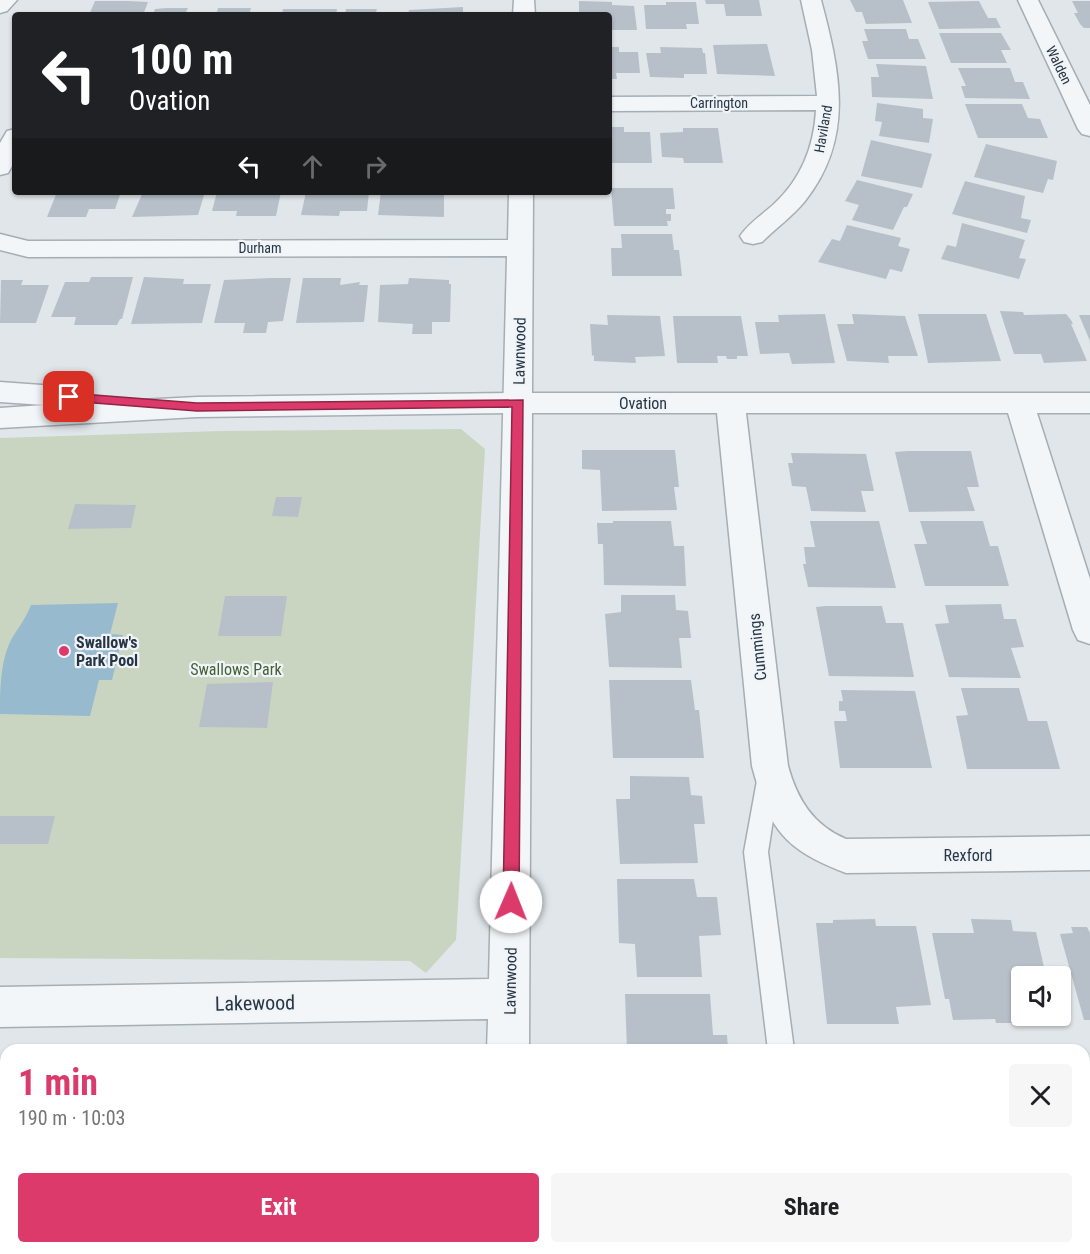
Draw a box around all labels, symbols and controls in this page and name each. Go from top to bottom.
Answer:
text: 100 m [129,35,234,84]
icon: left [30,36,108,114]
street label: Walden [1043,43,1075,87]
text: Ovation [129,85,210,117]
street label: Carrington [690,95,748,111]
street label: Haviland [811,104,835,154]
icon: left [233,150,266,183]
icon: ahead [296,150,329,183]
icon: right [359,150,392,183]
street label: Durham [238,240,282,256]
street label: Lawnwood [509,317,530,385]
pin [43,371,94,422]
icon: arrive [52,380,85,413]
street label: Ovation [619,394,667,413]
street label: Cummings [745,612,770,682]
place label: Swallow's Park Pool [76,633,138,670]
marker: Swallow's Park Pool [57,644,71,658]
park label: Swallows Park [190,660,283,679]
street label: Rexford [944,846,992,865]
position arrow [479,870,543,934]
street label: Lawnwood [500,947,521,1015]
map controls [1011,966,1071,1026]
button: sound [1011,966,1071,1026]
street label: Lakewood [215,990,295,1016]
text: 1 min [18,1062,98,1104]
button: close [1009,1064,1072,1127]
text: 190 m · 10:03 [18,1106,125,1130]
button: Exit [18,1173,539,1242]
button: Share [551,1173,1072,1242]

